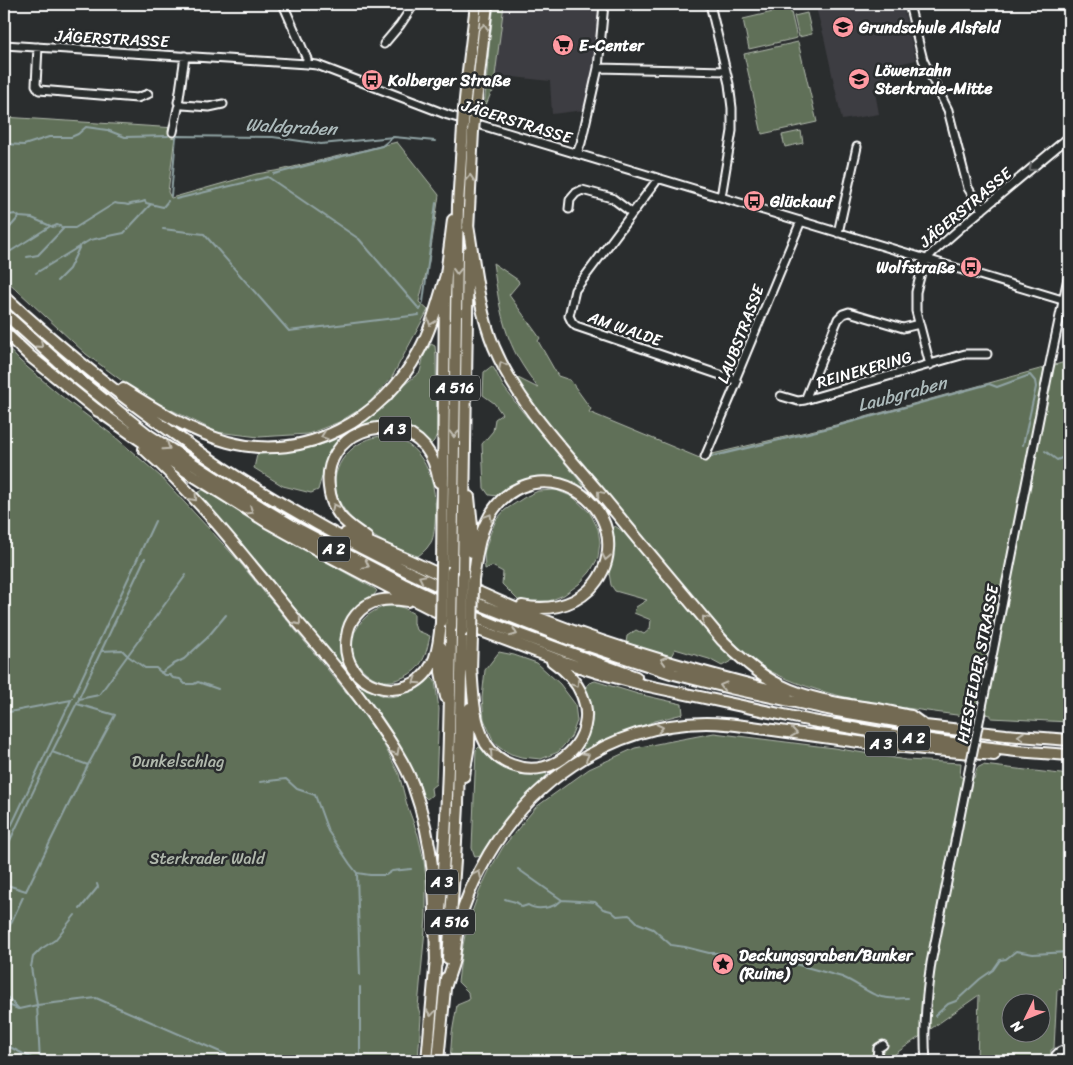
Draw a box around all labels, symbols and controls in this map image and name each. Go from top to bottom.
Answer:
place label: Grundschule Alsfeld [858,13,1001,42]
school or university icon: Grundschule Alsfeld [831,15,855,39]
street label: JÄGERSTRASSE [53,21,171,56]
one-way arrow [478,23,489,31]
place label: E-Center [579,31,645,60]
supermarket icon: E-Center [551,33,575,57]
place label: Löwenzahn Sterkrade-Mitte [874,56,993,103]
place label: Kolberger Straße [387,66,511,95]
school or university icon: Löwenzahn Sterkrade-Mitte [847,67,871,91]
bus stop icon: Kolberger Straße [360,68,384,92]
street label: JÄGERSTRASSE [457,91,577,152]
water label: Waldgraben [245,109,340,145]
street label: JÄGERSTRASSE [912,159,1019,256]
one-way arrow [1029,162,1038,171]
one-way arrow [465,174,476,182]
place label: Glückauf [769,187,836,216]
bus stop icon: Glückauf [742,189,766,213]
place label: Wolfstraße [876,253,955,282]
bus stop icon: Wolfstraße [959,255,983,279]
one-way arrow [451,267,462,275]
street label: LAUBSTRASSE [708,280,773,388]
street label: AM WALDE [583,302,667,355]
one-way arrow [427,317,438,326]
one-way arrow [34,340,43,349]
street label: REINEKERING [813,342,915,397]
one-way arrow [498,361,508,370]
water label: Laubgraben [854,366,952,421]
road number: A 516 [430,376,480,400]
road number: A 3 [379,416,411,442]
one-way arrow [320,430,328,440]
one-way arrow [449,430,459,438]
one-way arrow [161,441,170,450]
one-way arrow [597,491,606,500]
one-way arrow [188,492,197,501]
one-way arrow [331,503,341,512]
one-way arrow [245,505,254,515]
one-way arrow [483,513,493,522]
road number: A 2 [318,536,350,562]
one-way arrow [602,552,612,561]
one-way arrow [361,559,370,569]
one-way arrow [418,574,427,585]
street label: HIESFELDER STRASSE [948,581,1007,746]
one-way arrow [702,616,710,625]
one-way arrow [293,617,302,626]
one-way arrow [509,627,518,637]
one-way arrow [661,656,669,666]
one-way arrow [412,675,421,684]
one-way arrow [569,678,579,687]
one-way arrow [719,682,727,692]
one-way arrow [656,723,665,734]
road number: A 2 [898,726,930,750]
one-way arrow [790,727,798,738]
one-way arrow [1016,731,1024,742]
road number: A 3 [865,732,897,756]
one-way arrow [390,746,400,755]
park label: Dunkelschlag [132,747,224,776]
one-way arrow [490,748,499,757]
one-way arrow [581,752,590,762]
park label: Sterkrader Wald [149,844,266,873]
road number: A 3 [426,870,458,894]
one-way arrow [472,870,482,879]
road number: A 516 [425,910,475,934]
place label: Deckungsgraben/Bunker (Ruine) [739,941,914,988]
place icon: Deckungsgraben/Bunker (Ruine) [711,952,735,976]
north arrow [1000,992,1050,1042]
one-way arrow [426,1009,437,1017]
text: N [1004,1014,1030,1039]

